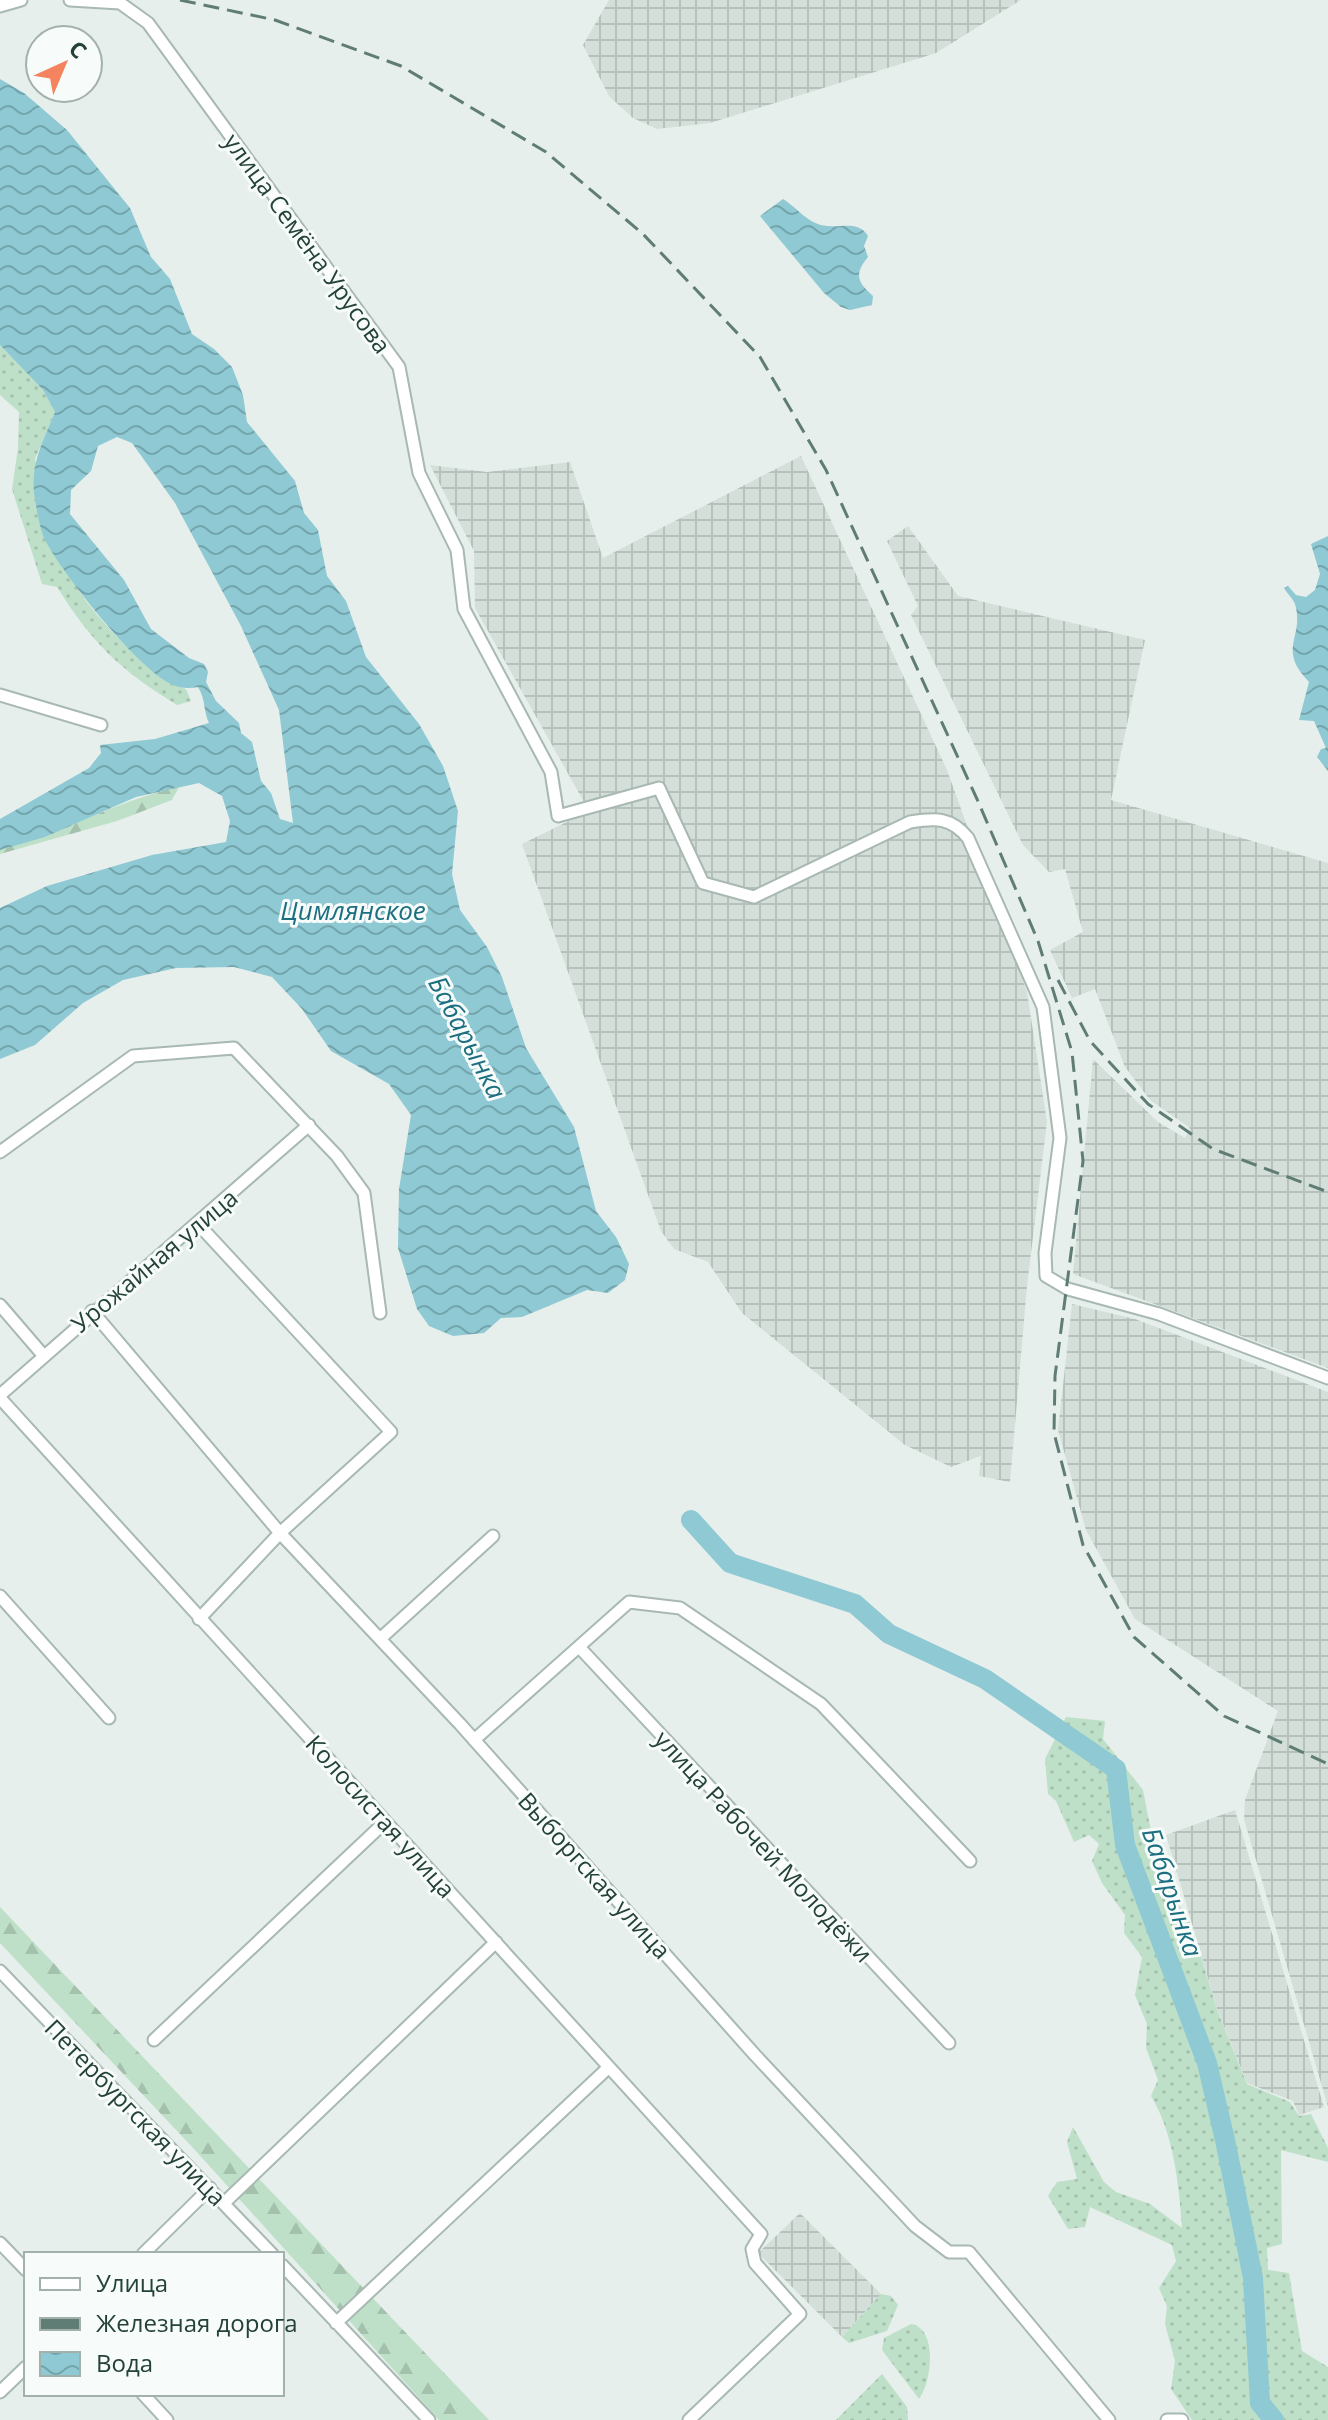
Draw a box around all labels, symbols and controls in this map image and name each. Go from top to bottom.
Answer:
north arrow [24,24,104,104]
text: С [63,33,94,65]
street label: улица Семёна Урусова [217,126,399,360]
water label: Цимлянское [280,892,426,928]
water label: Бабарынка [420,969,516,1105]
street label: Урожайная улица [64,1181,244,1339]
street label: улица Рабочей Молодёжи [648,1723,880,1969]
street label: Колосистая улица [299,1727,463,1905]
street label: Выборгская улица [511,1785,679,1965]
water label: Бабарынка [1134,1822,1212,1962]
street label: Петербургская улица [38,2011,234,2213]
legend [24,2252,284,2396]
text: Улица [96,2266,168,2299]
text: Железная дорога [96,2306,298,2339]
text: Вода [96,2346,153,2379]

